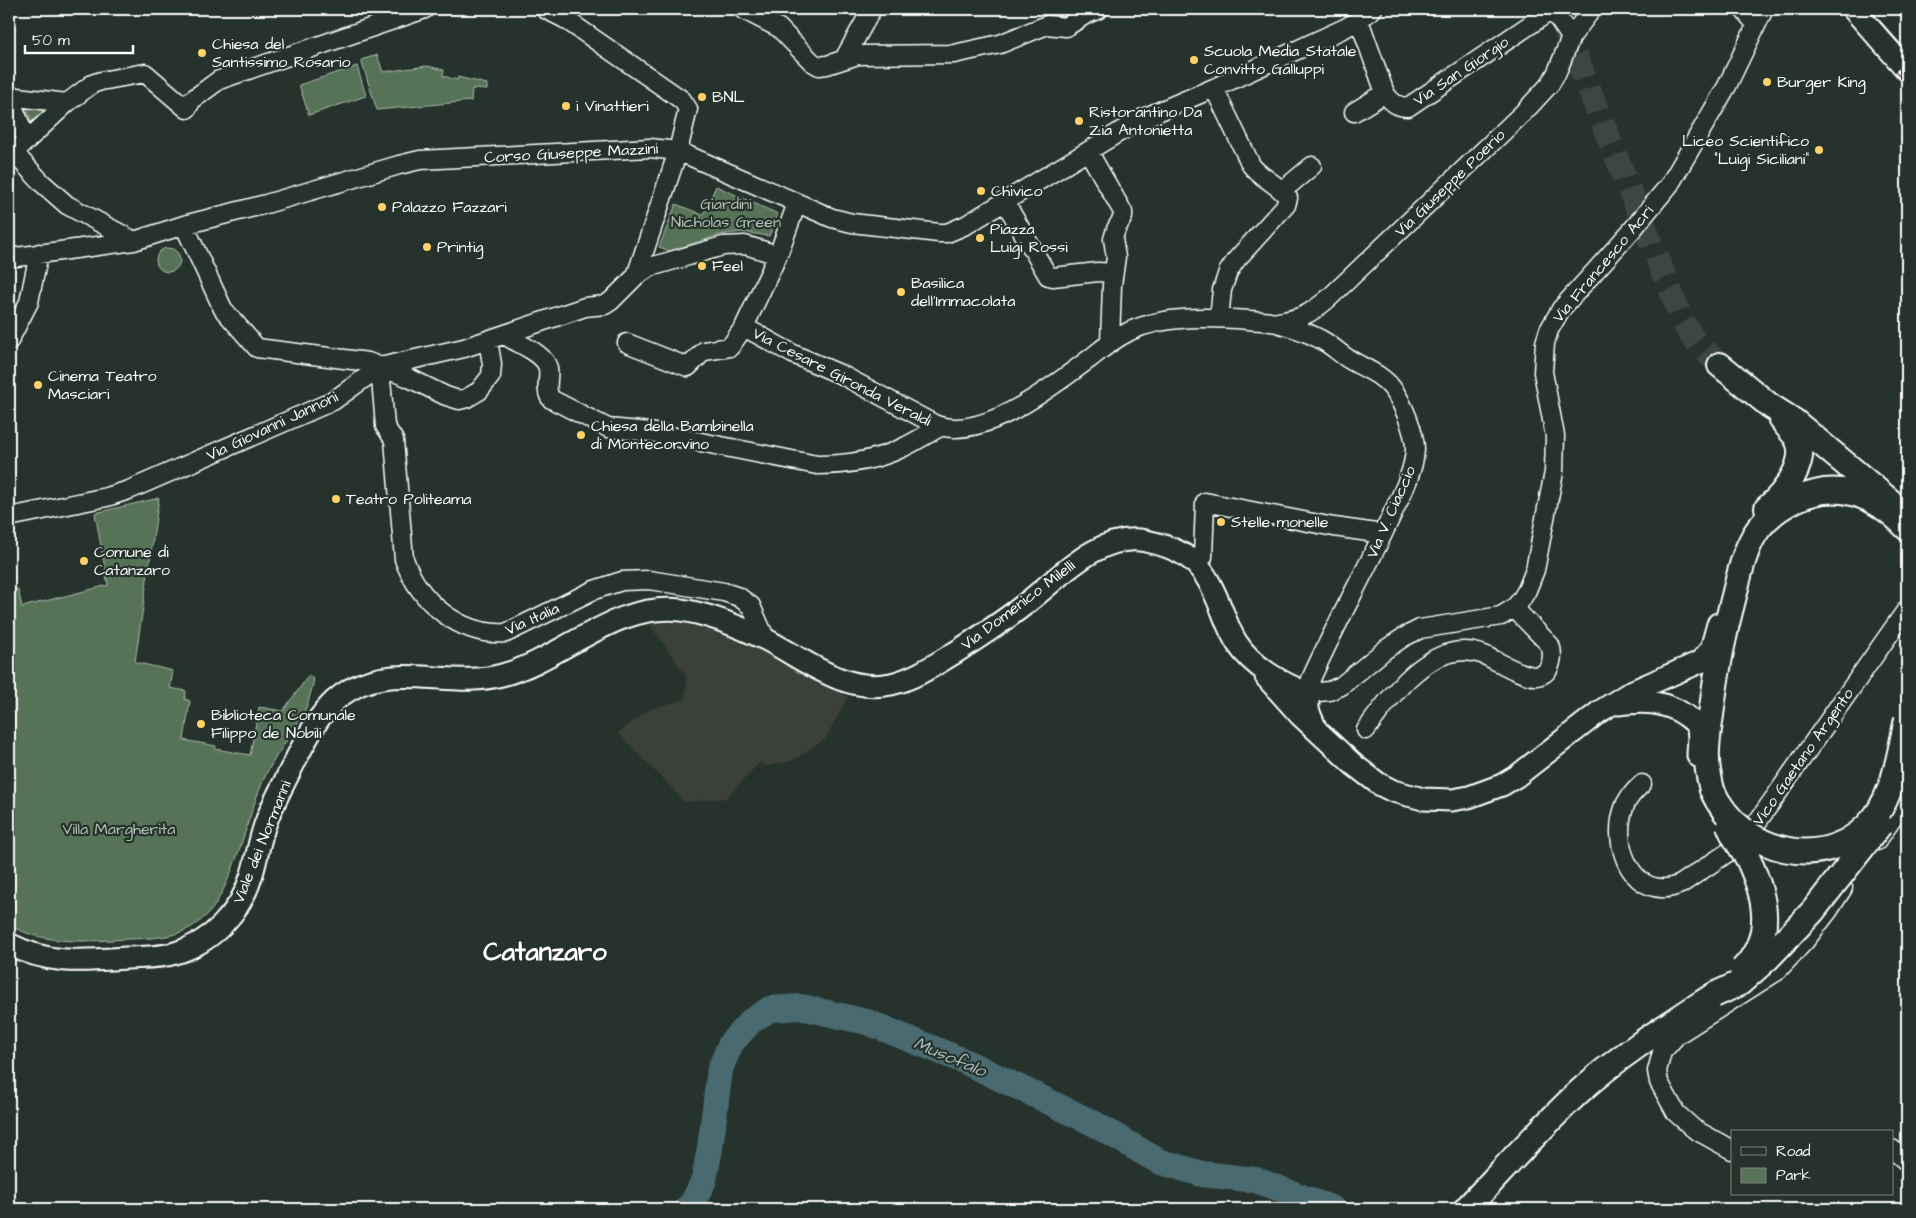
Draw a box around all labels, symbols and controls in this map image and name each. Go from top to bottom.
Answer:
scale bar [25,22,132,54]
text: 50 m [32,30,70,51]
street label: Via San Giorgio [1409,31,1514,112]
place label: Chiesa del Santissimo Rosario [212,33,350,73]
place label: Scuola Media Statale Convitto Galluppi [1204,40,1357,80]
marker: Chiesa del Santissimo Rosario [196,47,208,59]
marker: Scuola Media Statale Convitto Galluppi [1188,54,1200,66]
place label: Burger King [1777,71,1866,94]
marker: Burger King [1761,76,1773,88]
place label: BNL [712,86,744,108]
marker: BNL [696,91,708,103]
place label: i Vinattieri [576,95,649,117]
marker: i Vinattieri [560,100,572,112]
place label: Ristorantino Da Zia Antonietta [1089,101,1202,141]
marker: Ristorantino Da Zia Antonietta [1073,115,1085,127]
street label: Via Giuseppe Poerio [1390,124,1510,242]
place label: Liceo Scientifico "Luigi Siciliani" [1682,130,1809,171]
street label: Corso Giuseppe Mazzini [484,137,659,169]
marker: Liceo Scientifico "Luigi Siciliani" [1813,144,1825,156]
place label: Chivico [991,180,1043,202]
marker: Chivico [975,185,987,197]
park label: Giardini Nicholas Green [671,193,781,233]
place label: Palazzo Fazzari [392,196,507,218]
street label: Via Francesco Acri [1547,200,1659,327]
marker: Palazzo Fazzari [376,201,388,213]
place label: Piazza Luigi Rossi [990,218,1068,259]
marker: Piazza Luigi Rossi [974,232,986,244]
place label: Printig [437,236,484,259]
marker: Printig [421,241,433,253]
place label: Feel [712,255,743,277]
marker: Feel [696,260,708,272]
place label: Basilica dell'Immacolata [911,272,1015,312]
marker: Basilica dell'Immacolata [895,286,907,298]
street label: Via Cesare Gironda Veraldi [749,322,936,432]
place label: Cinema Teatro Masciari [48,365,156,405]
marker: Cinema Teatro Masciari [32,379,44,391]
street label: Via Giovanni Jannoni [203,386,342,466]
place label: Chiesa della Bambinella di Montecorvino [591,415,754,455]
marker: Chiesa della Bambinella di Montecorvino [575,429,587,441]
street label: Via V. Ciaccio [1361,462,1421,562]
place label: Teatro Politeama [346,488,471,510]
marker: Teatro Politeama [330,493,342,505]
place label: Stelle monelle [1231,511,1329,533]
marker: Stelle monelle [1215,516,1227,528]
place label: Comune di Catanzaro [94,541,170,581]
street label: Via Domenico Milelli [956,554,1080,655]
marker: Comune di Catanzaro [78,555,90,567]
street label: Via Italia [501,597,563,641]
street label: Vico Gaetano Argento [1747,684,1860,831]
place label: Biblioteca Comunale Filippo de Nobili [211,704,356,744]
marker: Biblioteca Comunale Filippo de Nobili [195,718,207,730]
street label: Viale dei Normanni [227,777,297,907]
park label: Villa Margherita [63,818,175,841]
district label: Catanzaro [483,934,607,970]
water label: Musofalo [910,1031,992,1084]
legend [1731,1130,1894,1196]
text: Road [1776,1141,1811,1162]
text: Park [1776,1165,1811,1186]

